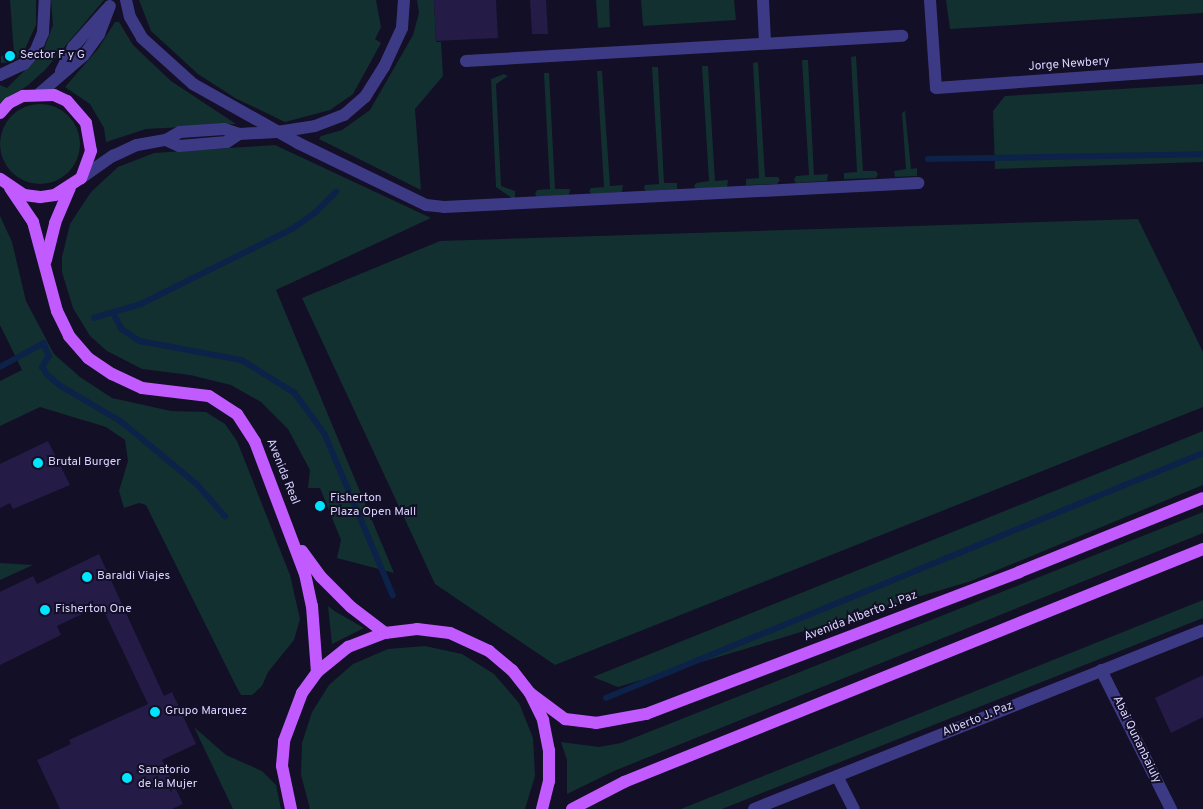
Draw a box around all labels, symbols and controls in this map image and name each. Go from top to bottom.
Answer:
place label: Sector F y G [20,49,85,63]
marker: Sector F y G [4,50,16,62]
street label: Jorge Newbery [1028,55,1110,75]
street label: Avenida Real [262,437,302,507]
place label: Brutal Burger [48,456,121,470]
marker: Brutal Burger [32,457,44,469]
place label: Fisherton Plaza Open Mall [330,492,416,520]
marker: Fisherton Plaza Open Mall [314,500,326,512]
place label: Baraldi Viajes [97,570,170,584]
marker: Baraldi Viajes [81,571,93,583]
street label: Avenida Alberto J. Paz [802,589,920,645]
place label: Fisherton One [55,603,132,617]
marker: Fisherton One [39,604,51,616]
street label: Abai Qunanbaiuly [1109,694,1163,786]
street label: Alberto J. Paz [941,699,1015,741]
place label: Grupo Marquez [165,705,247,719]
marker: Grupo Marquez [149,706,161,718]
place label: Sanatorio de la Mujer [138,764,197,792]
marker: Sanatorio de la Mujer [120,771,134,785]

